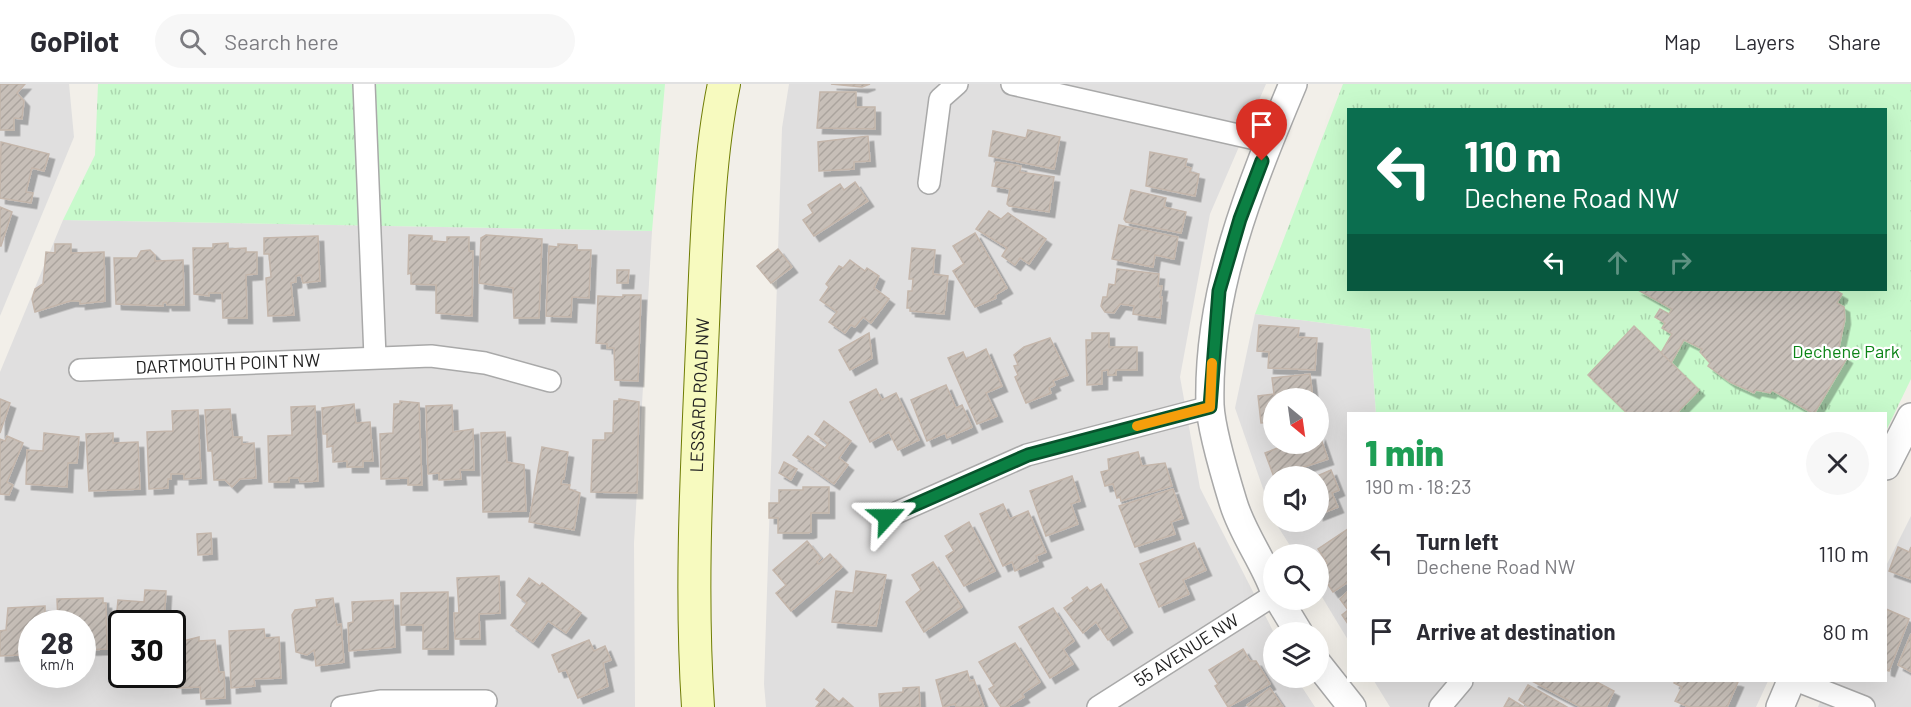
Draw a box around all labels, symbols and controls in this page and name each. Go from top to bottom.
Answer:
search box [155,14,575,68]
text: GoPilot [30,24,119,58]
icon: search [176,25,209,58]
text: Search here [224,28,339,54]
text: Map [1664,29,1701,54]
text: Layers [1734,29,1795,54]
text: Share [1828,29,1881,54]
pin [1236,99,1287,161]
icon: arrive [1245,108,1278,141]
text: 110 m [1464,130,1561,180]
icon: left [1365,132,1443,210]
text: Dechene Road NW [1464,181,1679,213]
icon: left [1538,246,1571,279]
icon: ahead [1601,246,1634,279]
icon: right [1664,246,1697,279]
street label: LESSARD ROAD NW [685,317,713,473]
park label: Dechene Park [1792,340,1900,362]
street label: DARTMOUTH POINT NW [135,348,321,378]
north arrow [1263,388,1329,454]
map controls [1263,388,1329,688]
text: 1 min [1365,430,1444,473]
button: close [1806,432,1869,495]
button: sound [1263,466,1329,532]
text: 190 m · 18:23 [1365,474,1472,498]
position arrow [855,485,919,549]
text: Turn left [1416,528,1499,554]
icon: left [1365,537,1398,570]
text: 110 m [1819,540,1869,566]
button: search [1263,544,1329,610]
text: Dechene Road NW [1416,554,1575,578]
street label: 55 AVENUE NW [1130,608,1243,691]
speed limit sign: 30 [108,610,186,688]
icon: arrive [1365,615,1398,648]
text: Arrive at destination [1416,618,1615,644]
text: 80 m [1823,618,1869,644]
button: layers [1263,622,1329,688]
text: 28 [40,624,74,660]
text: km/h [40,655,74,673]

